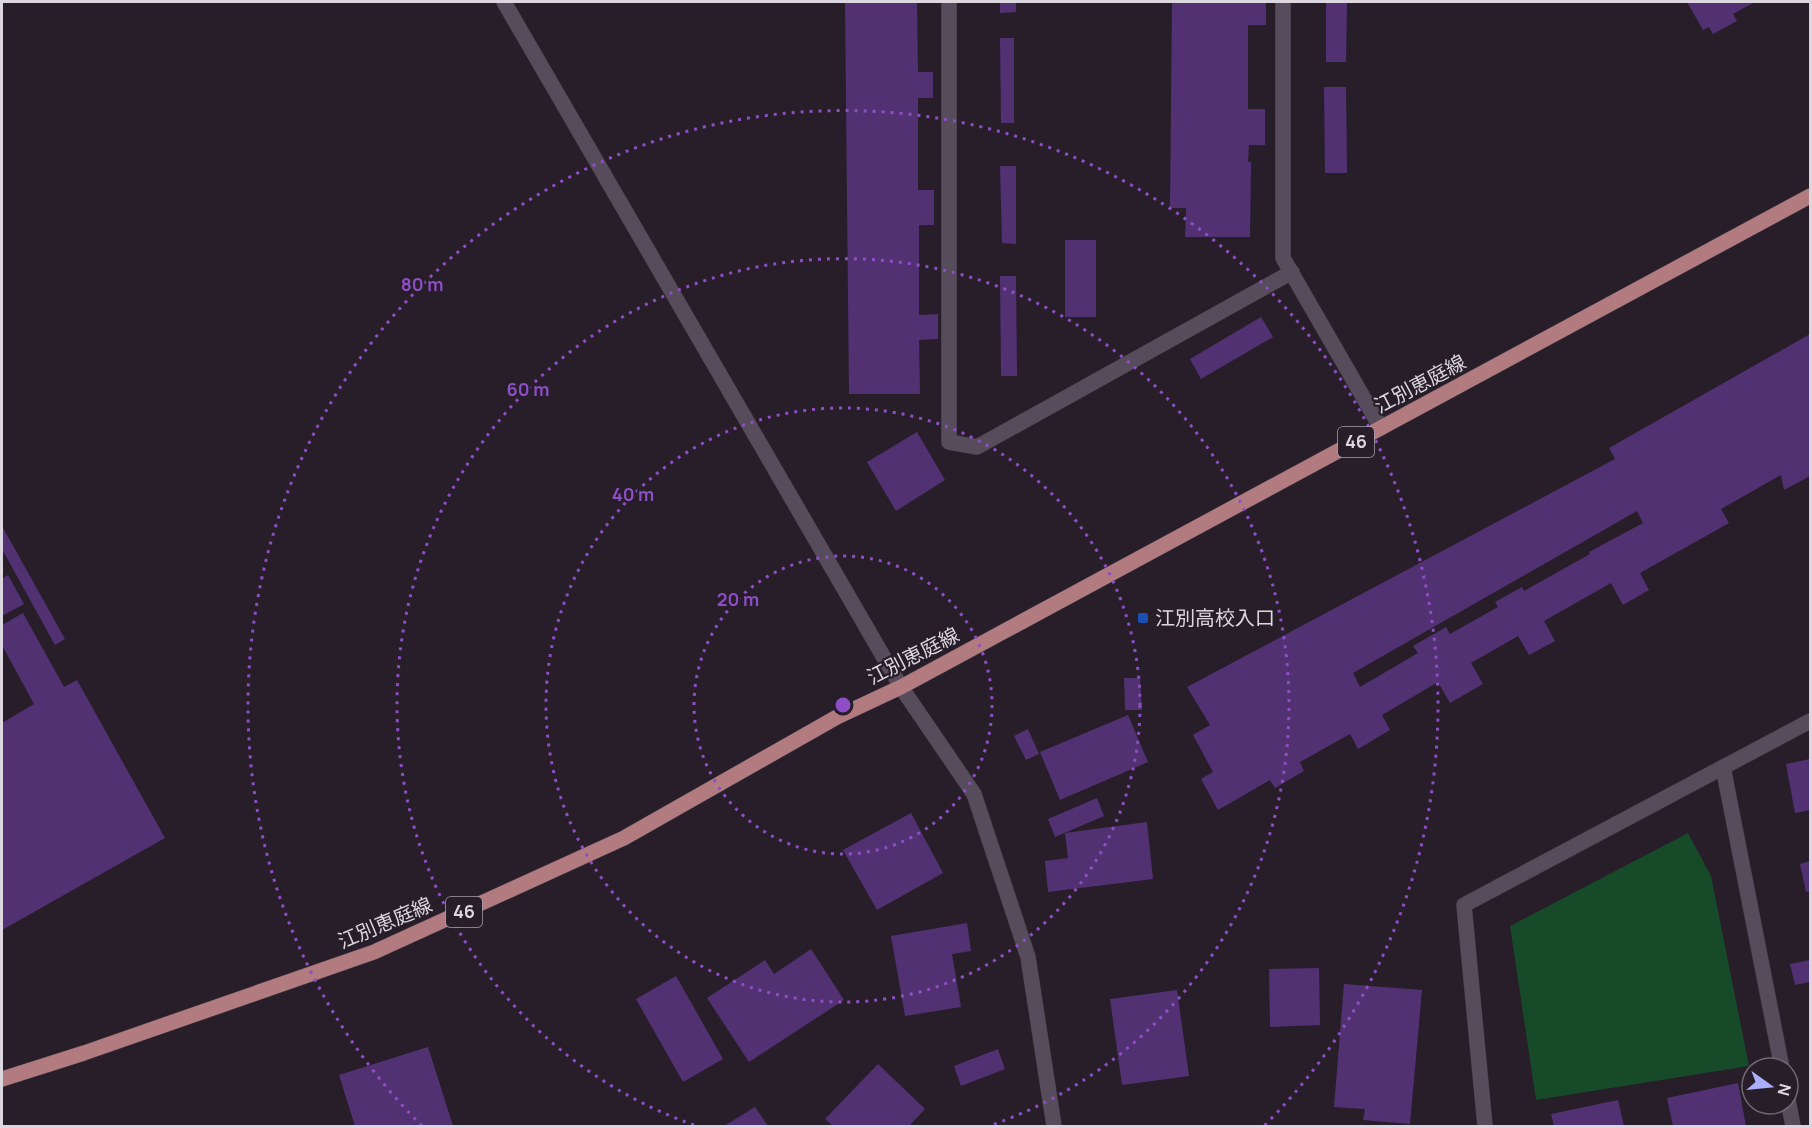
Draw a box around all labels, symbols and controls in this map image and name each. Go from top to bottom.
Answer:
text: 80 m [401,272,443,296]
street label: 江別恵庭線 [1369,348,1470,419]
text: 60 m [507,377,549,401]
road number: 46 [1338,427,1374,457]
text: 40 m [612,482,654,506]
text: 20 m [717,587,759,611]
place label: 江別高校入口 [1155,604,1275,631]
marker: 江別高校入口 [1136,611,1150,625]
street label: 江別恵庭線 [862,621,963,690]
centre of rings [833,695,853,715]
street label: 江別恵庭線 [334,891,436,955]
road number: 46 [446,897,482,927]
north arrow [1740,1056,1800,1116]
text: N [1772,1081,1797,1098]

